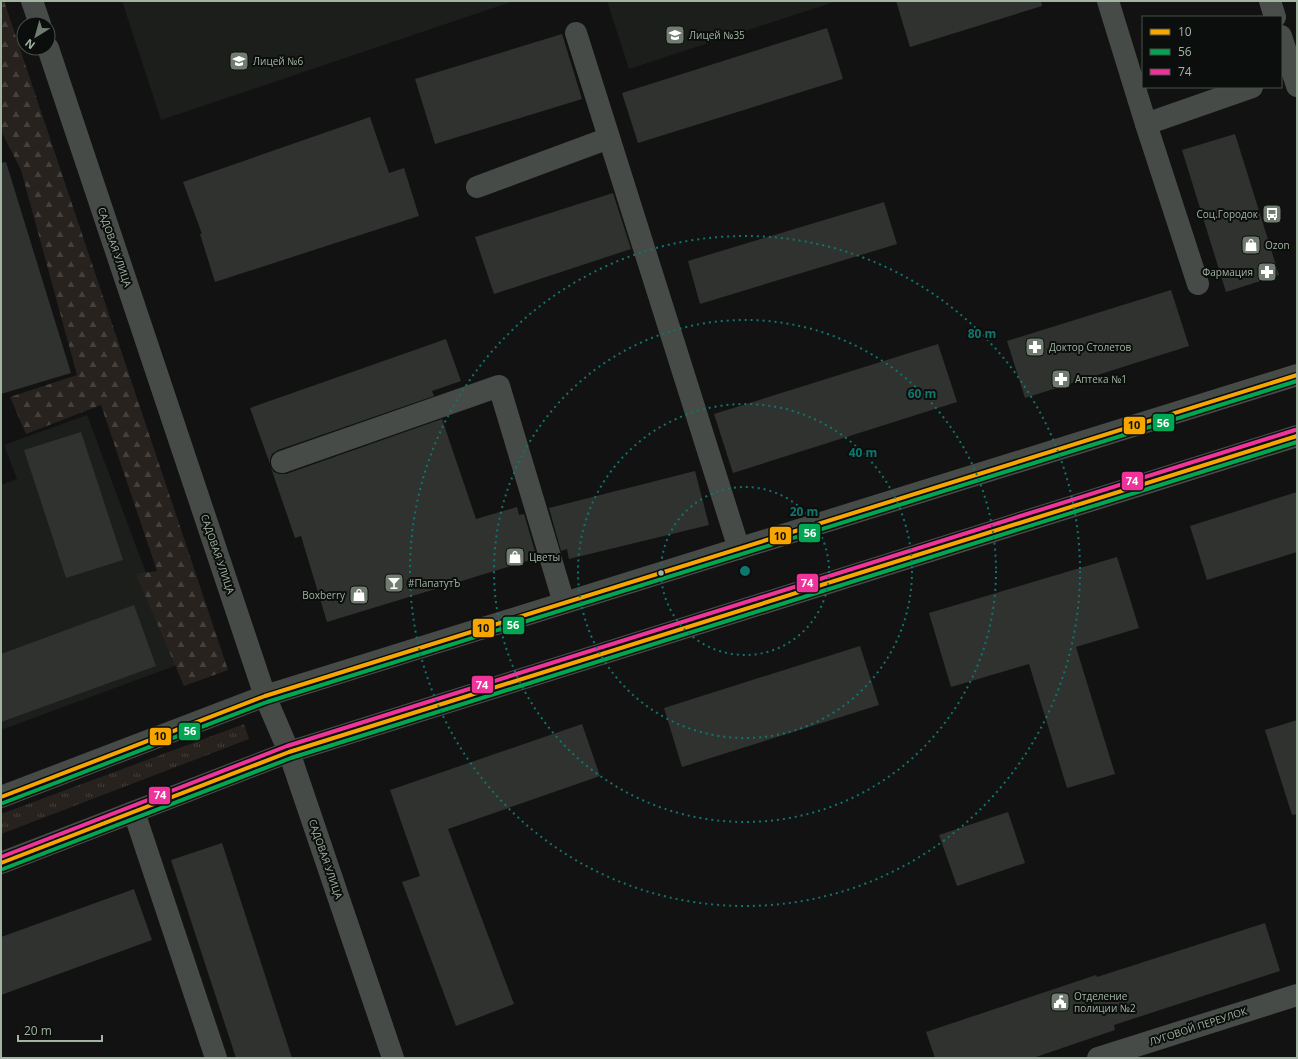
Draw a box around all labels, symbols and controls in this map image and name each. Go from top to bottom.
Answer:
north arrow [16,16,56,56]
legend [1142,16,1282,88]
text: 10 [1178,23,1192,40]
school or university icon: Лицей №35 [664,24,686,46]
place label: Лицей №35 [689,28,745,42]
text: N [22,36,38,53]
text: 56 [1178,43,1192,60]
school or university icon: Лицей №6 [228,50,250,72]
place label: Лицей №6 [253,54,303,68]
text: 74 [1178,63,1192,80]
bus stop icon: Соц.Городок [1261,203,1283,225]
street label: САДОВАЯ УЛИЦА [95,205,135,289]
place label: Соц.Городок [1197,207,1259,221]
shop icon: Ozon [1240,234,1262,256]
place label: Ozon [1265,238,1290,252]
pharmacy icon: Фармация [1256,261,1278,283]
place label: Фармация [1202,265,1253,279]
text: 80 m [968,325,996,342]
pharmacy icon: Доктор Столетов [1024,336,1046,358]
place label: Доктор Столетов [1049,340,1132,354]
pharmacy icon: Аптека №1 [1050,368,1072,390]
place label: Аптека №1 [1075,372,1127,386]
text: 60 m [908,385,936,402]
line badge: 56 [1152,413,1175,432]
text: 56 [1157,415,1169,430]
line badge: 10 [1123,416,1146,435]
text: 10 [1128,417,1140,432]
text: 40 m [849,444,877,461]
line badge: 74 [1121,471,1144,491]
text: 74 [1126,473,1139,488]
text: 20 m [790,503,818,520]
street label: САДОВАЯ УЛИЦА [198,512,238,596]
line badge: 56 [798,523,821,543]
text: 56 [804,525,816,540]
line badge: 10 [769,526,792,545]
text: 10 [774,528,786,543]
shop icon: Цветы [504,546,526,568]
place label: Цветы [529,550,560,564]
centre of rings [738,564,752,578]
unlabelled marker [656,568,666,578]
bar icon: #ПапатутЪ [383,572,405,594]
line badge: 74 [796,573,819,593]
text: 74 [801,575,814,590]
place label: #ПапатутЪ [408,576,460,590]
shop icon: Boxberry [348,584,370,606]
place label: Boxberry [302,588,346,602]
line badge: 56 [502,616,525,635]
text: 56 [507,617,519,632]
line badge: 10 [472,618,495,638]
text: 10 [477,620,489,635]
line badge: 74 [471,675,494,694]
text: 74 [476,677,489,692]
line badge: 56 [178,722,201,741]
text: 56 [184,723,196,738]
line badge: 10 [149,727,172,746]
text: 10 [154,728,166,743]
line badge: 74 [148,786,171,805]
text: 74 [154,787,167,802]
street label: САДОВАЯ УЛИЦА [306,817,346,901]
place label: Отделение полиции №2 [1074,989,1136,1015]
public building icon: Отделение полиции №2 [1049,991,1071,1013]
street label: ЛУГОВОЙ ПЕРЕУЛОК [1147,1003,1250,1048]
scale bar [18,1017,102,1043]
text: 20 m [24,1022,52,1039]

